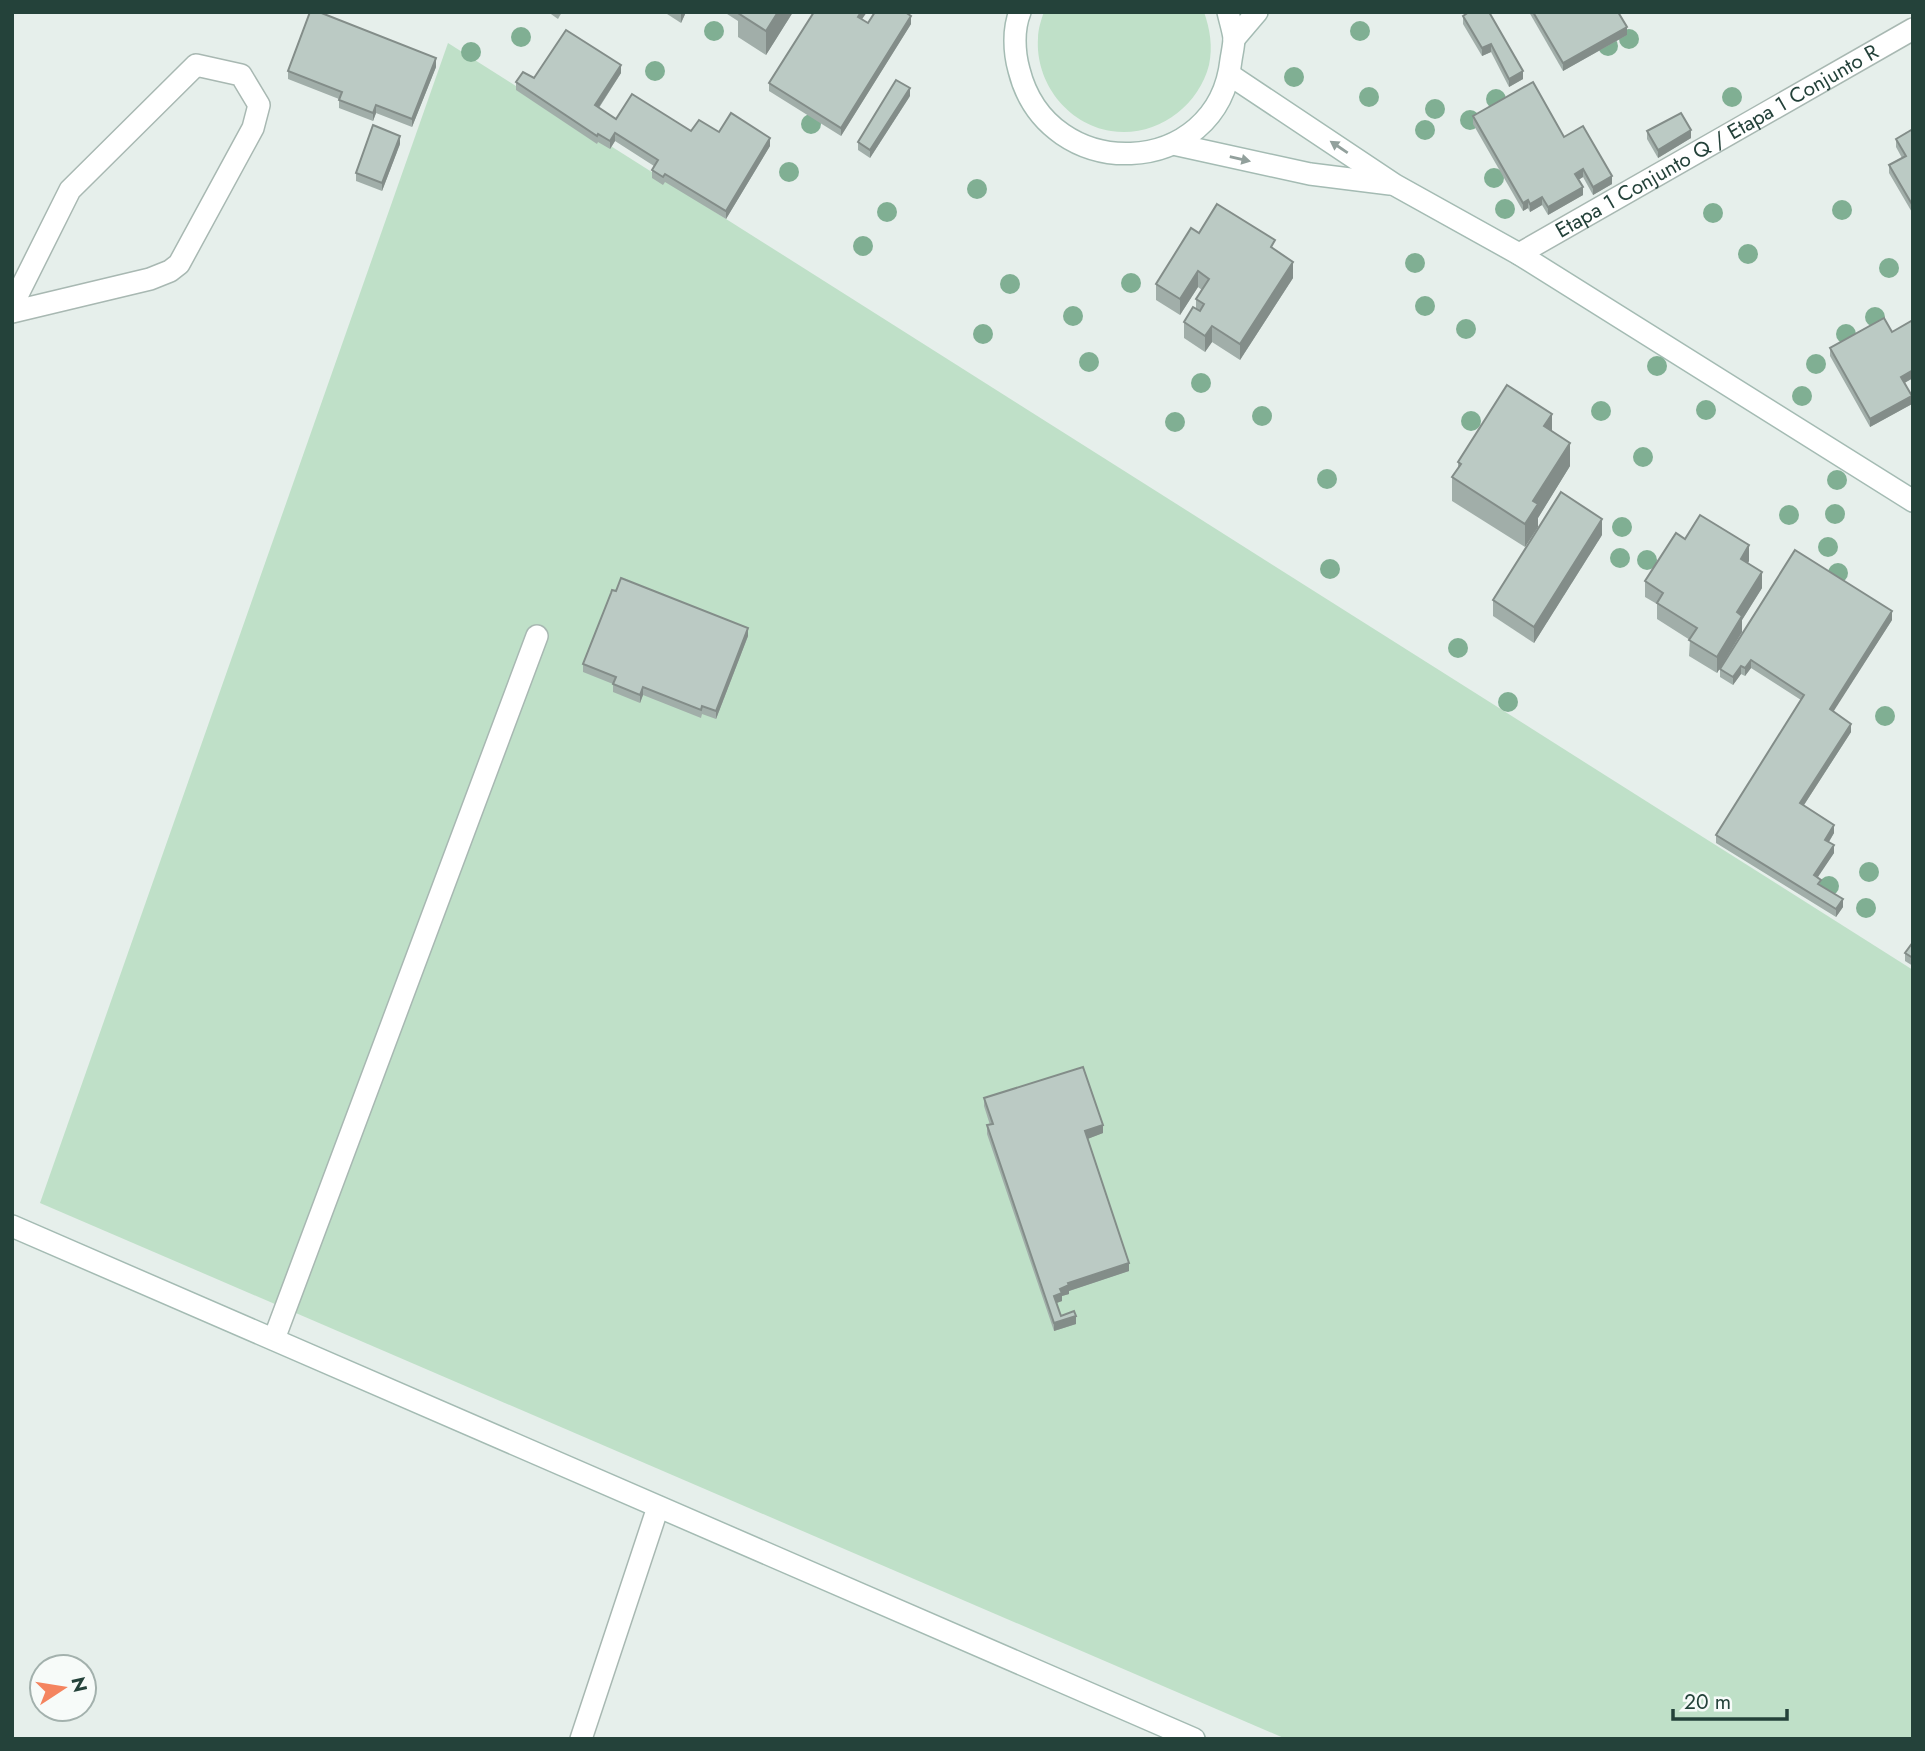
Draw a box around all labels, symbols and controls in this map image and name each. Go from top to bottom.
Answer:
street label: Etapa 1 Conjunto Q / Etapa 1 Conjunto R [1550,37,1884,245]
one-way arrow [1329,141,1348,154]
one-way arrow [1229,154,1251,165]
north arrow [28,1653,98,1723]
text: N [64,1674,94,1695]
scale bar [1673,1678,1787,1722]
text: 20 m [1684,1687,1731,1717]

